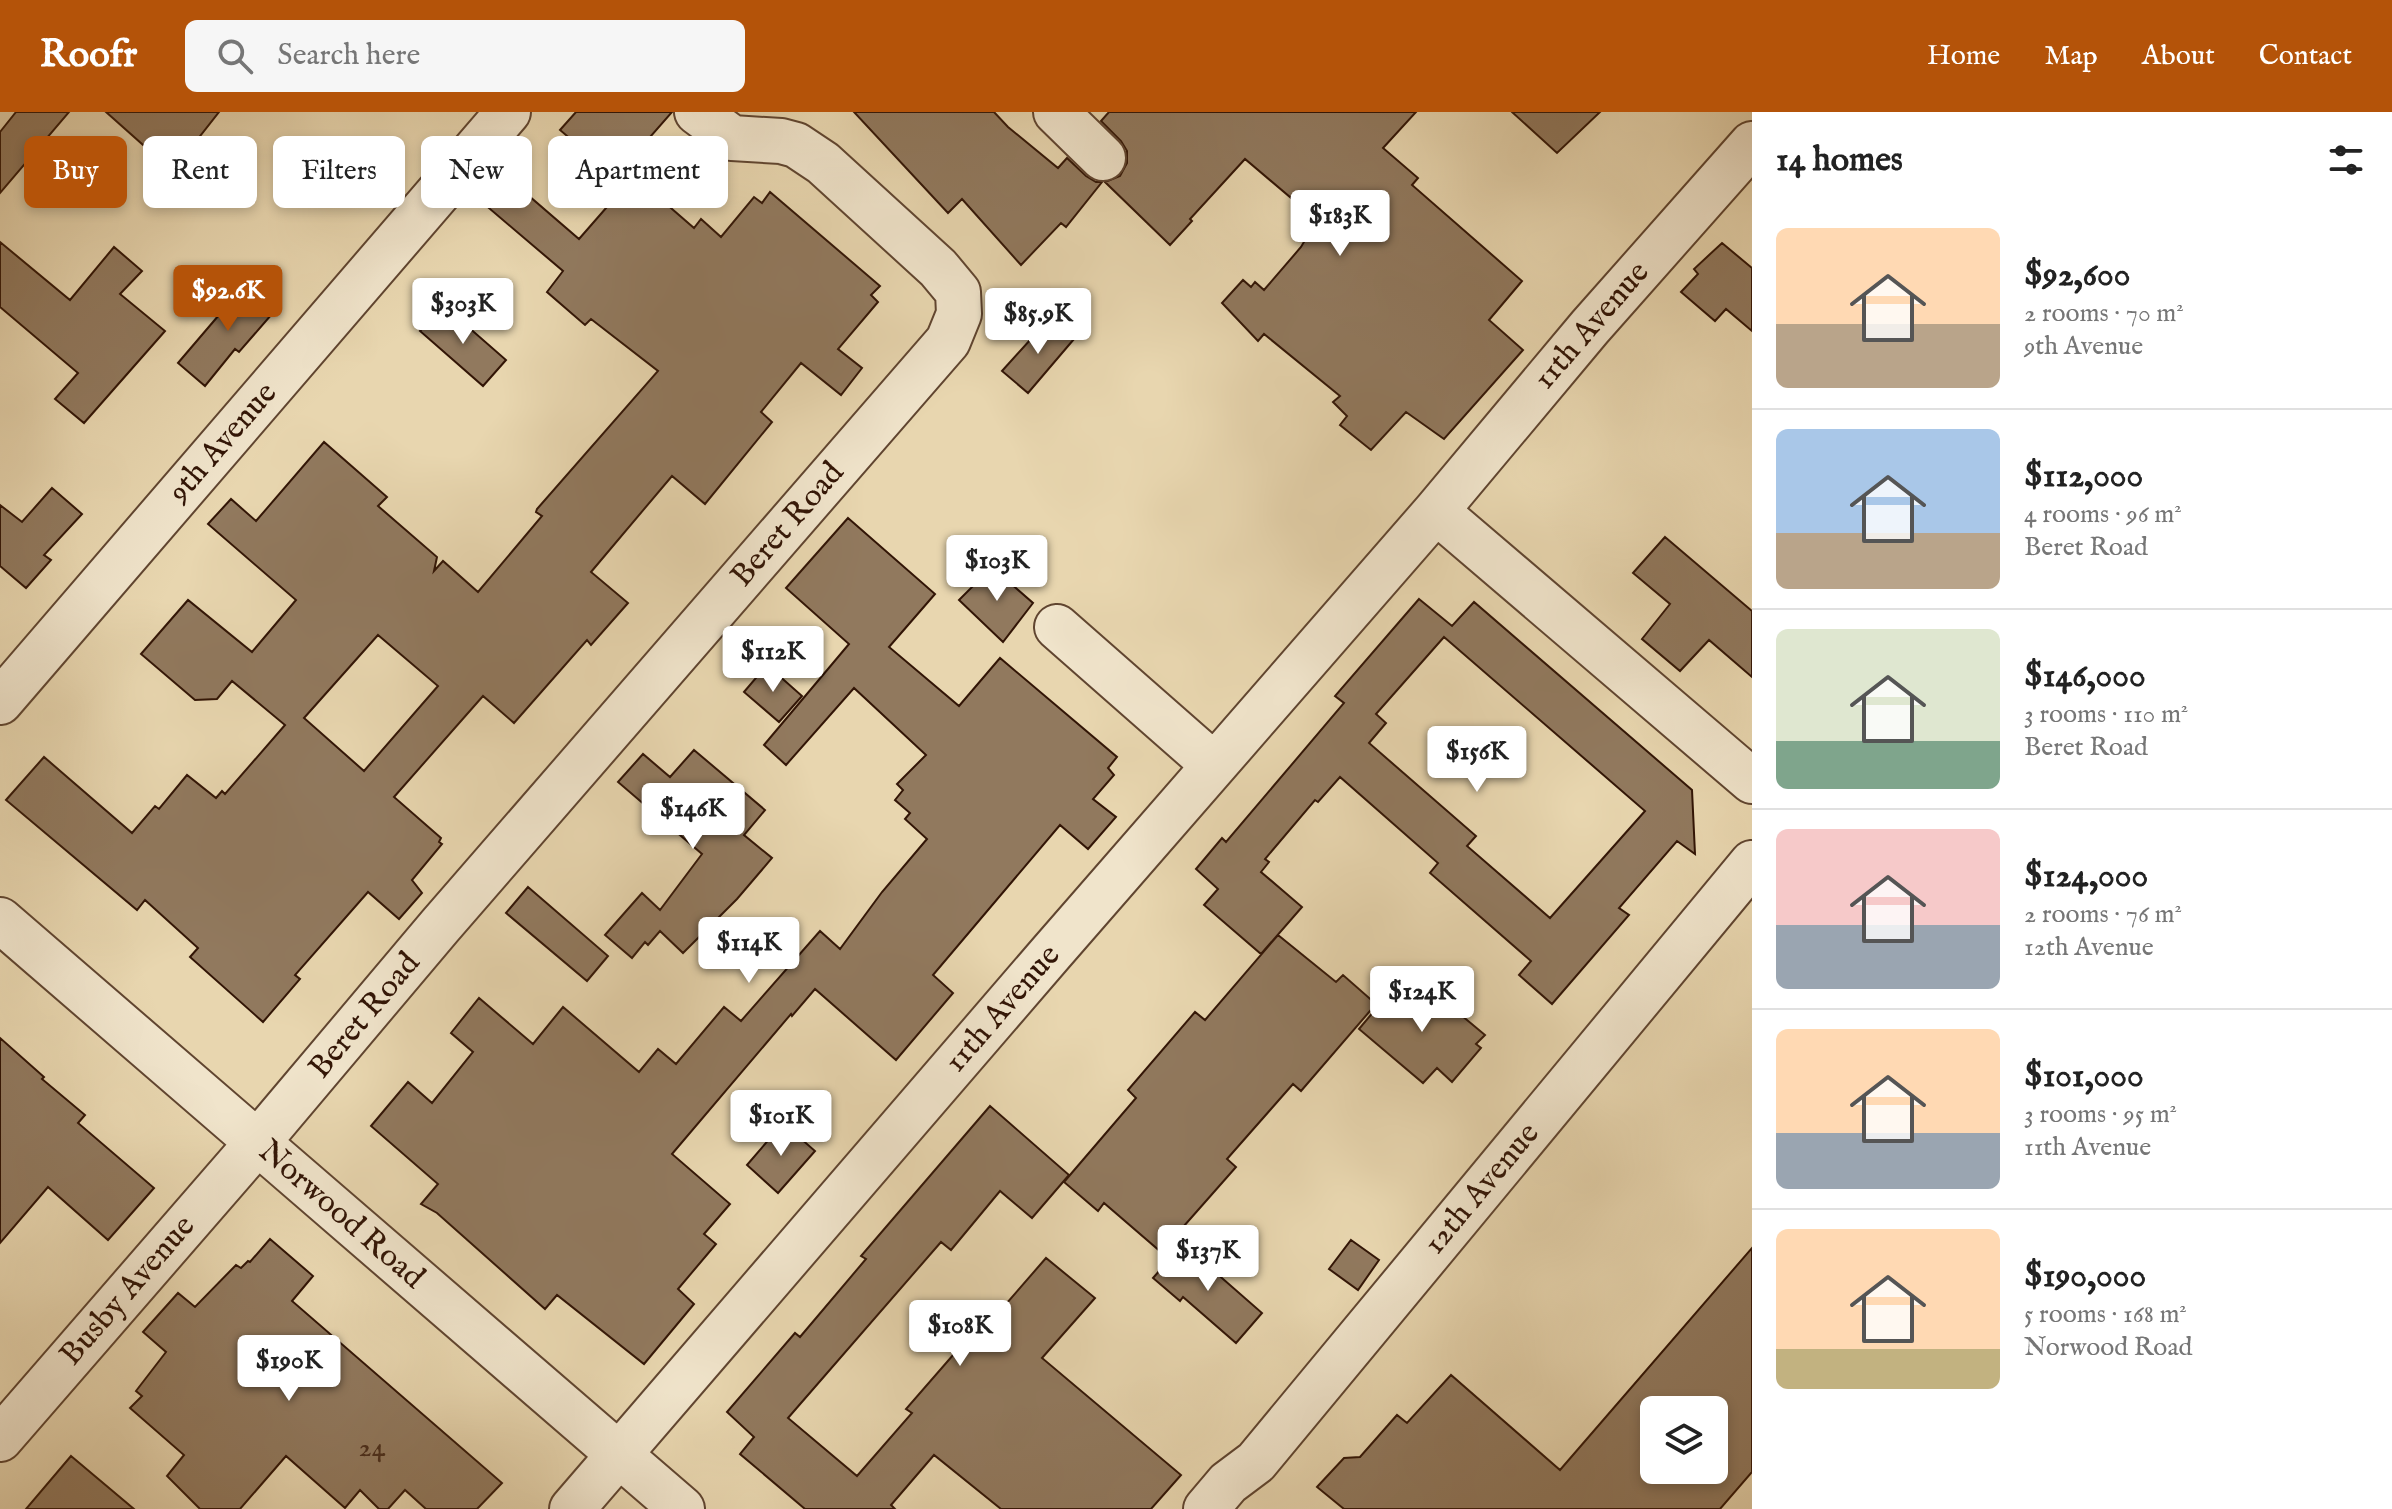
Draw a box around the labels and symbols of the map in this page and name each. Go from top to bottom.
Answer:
pin: $183K [1284,190,1396,258]
street label: 11th Avenue [1525,253,1659,399]
pin: $92.6K [163,265,293,333]
pin: $303K [407,278,519,346]
pin: $85.9K [973,288,1103,356]
street label: 9th Avenue [159,374,287,513]
street label: Beret Road [722,453,854,596]
pin: $103K [941,535,1053,603]
pin: $112K [717,626,829,694]
pin: $156K [1421,726,1533,794]
pin: $146K [637,783,749,851]
pin: $114K [693,917,805,985]
street label: 11th Avenue [936,936,1070,1082]
street label: Beret Road [300,944,430,1088]
pin: $124K [1366,966,1478,1034]
pin: $101K [725,1090,837,1158]
street label: 12th Avenue [1415,1115,1549,1263]
street label: Norwood Road [249,1132,433,1299]
street label: Busby Avenue [51,1207,205,1375]
pin: $137K [1152,1225,1264,1293]
pin: $108K [904,1300,1016,1368]
pin: $190K [233,1335,345,1403]
house number: 24 [359,1431,386,1466]

